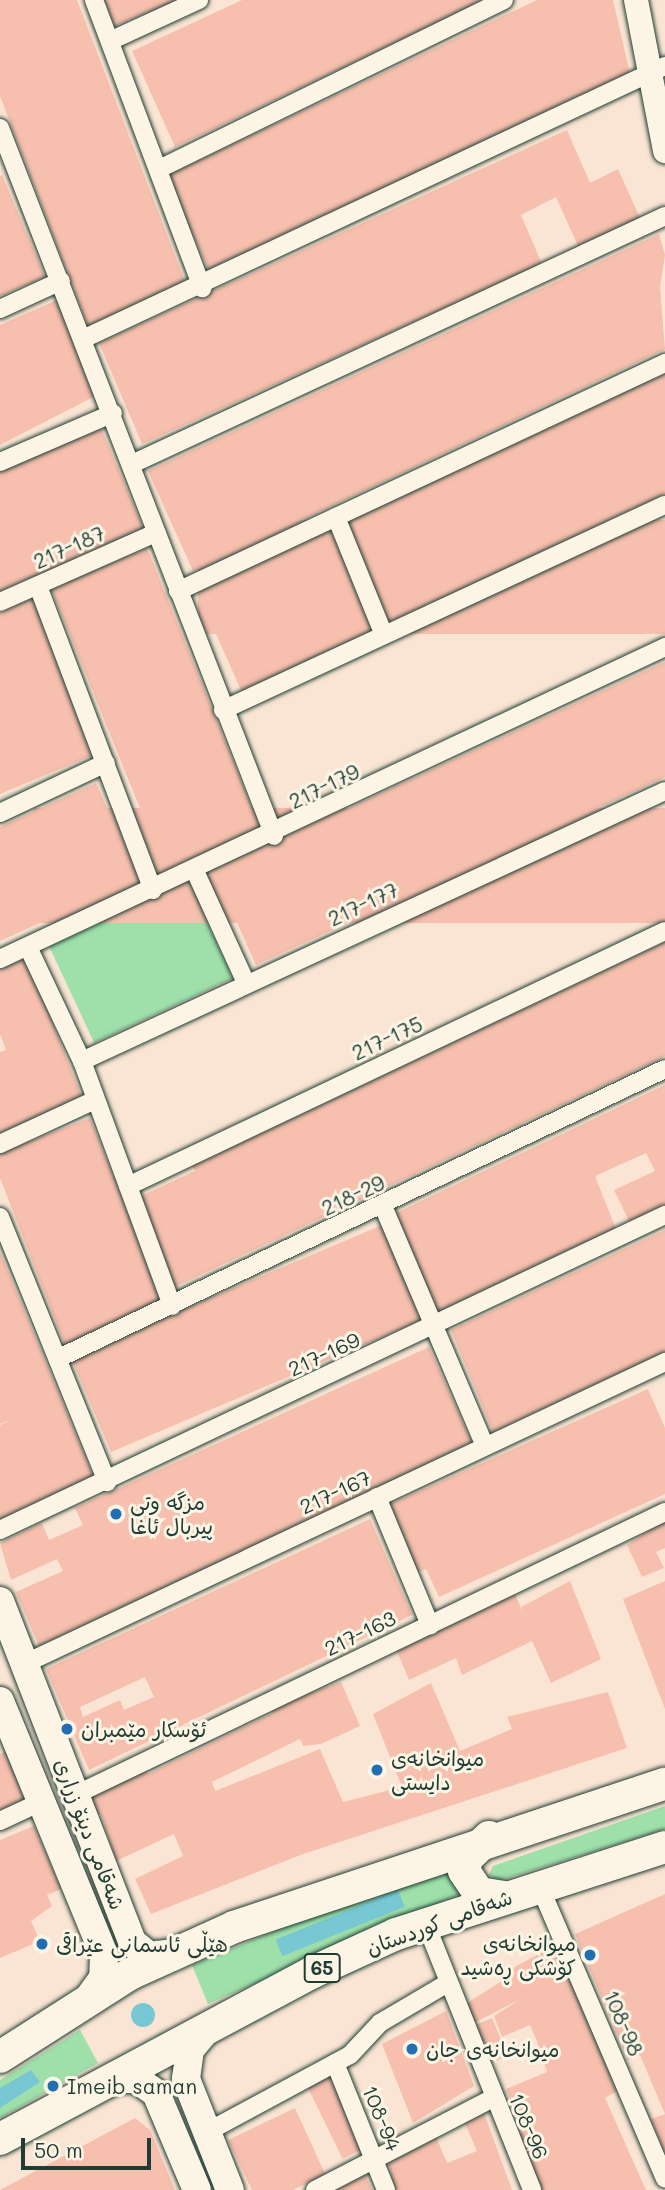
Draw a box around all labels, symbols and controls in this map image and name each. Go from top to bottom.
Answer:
street label: 217-187 [29,520,109,574]
street label: 217-179 [285,758,363,814]
street label: 217-177 [324,877,402,931]
street label: 217-175 [348,1011,426,1065]
street label: 218-29 [317,1169,389,1221]
street label: 217-169 [284,1326,364,1382]
street label: 217-167 [296,1465,374,1519]
place label: مزگه وتى پيربال ئاغا [130,1489,213,1539]
marker: مزگه وتى پيربال ئاغا [108,1506,124,1522]
street label: 217-163 [320,1605,400,1661]
place label: ئۆسکار مێمبران [81,1716,206,1742]
marker: ئۆسکار مێمبران [59,1721,75,1737]
place label: میوانخانەی دایستی [391,1745,484,1795]
street label: شەقامی دینۆ زراری [50,1755,130,1913]
marker: میوانخانەی دایستی [369,1762,385,1778]
street label: شەقامی کوردستان [362,1884,516,1960]
place label: میوانخانەی کۆشکی ڕەشید [460,1930,576,1980]
place label: هێڵی ئاسمانی عێراقی [56,1931,228,1957]
marker: هێڵی ئاسمانی عێراقی [34,1936,50,1952]
marker: میوانخانەی کۆشکی ڕەشید [582,1947,598,1963]
road number: 65 [303,1952,341,1984]
street label: 108-98 [599,1986,649,2060]
place label: میوانخانەی جان [426,2036,560,2062]
marker: میوانخانەی جان [404,2041,420,2057]
place label: Imeib saman [67,2073,197,2099]
marker: Imeib saman [45,2078,61,2094]
street label: 108-94 [357,2081,407,2155]
street label: 108-96 [504,2089,554,2163]
scale bar [24,2124,154,2168]
text: 50 m [34,2136,83,2163]

